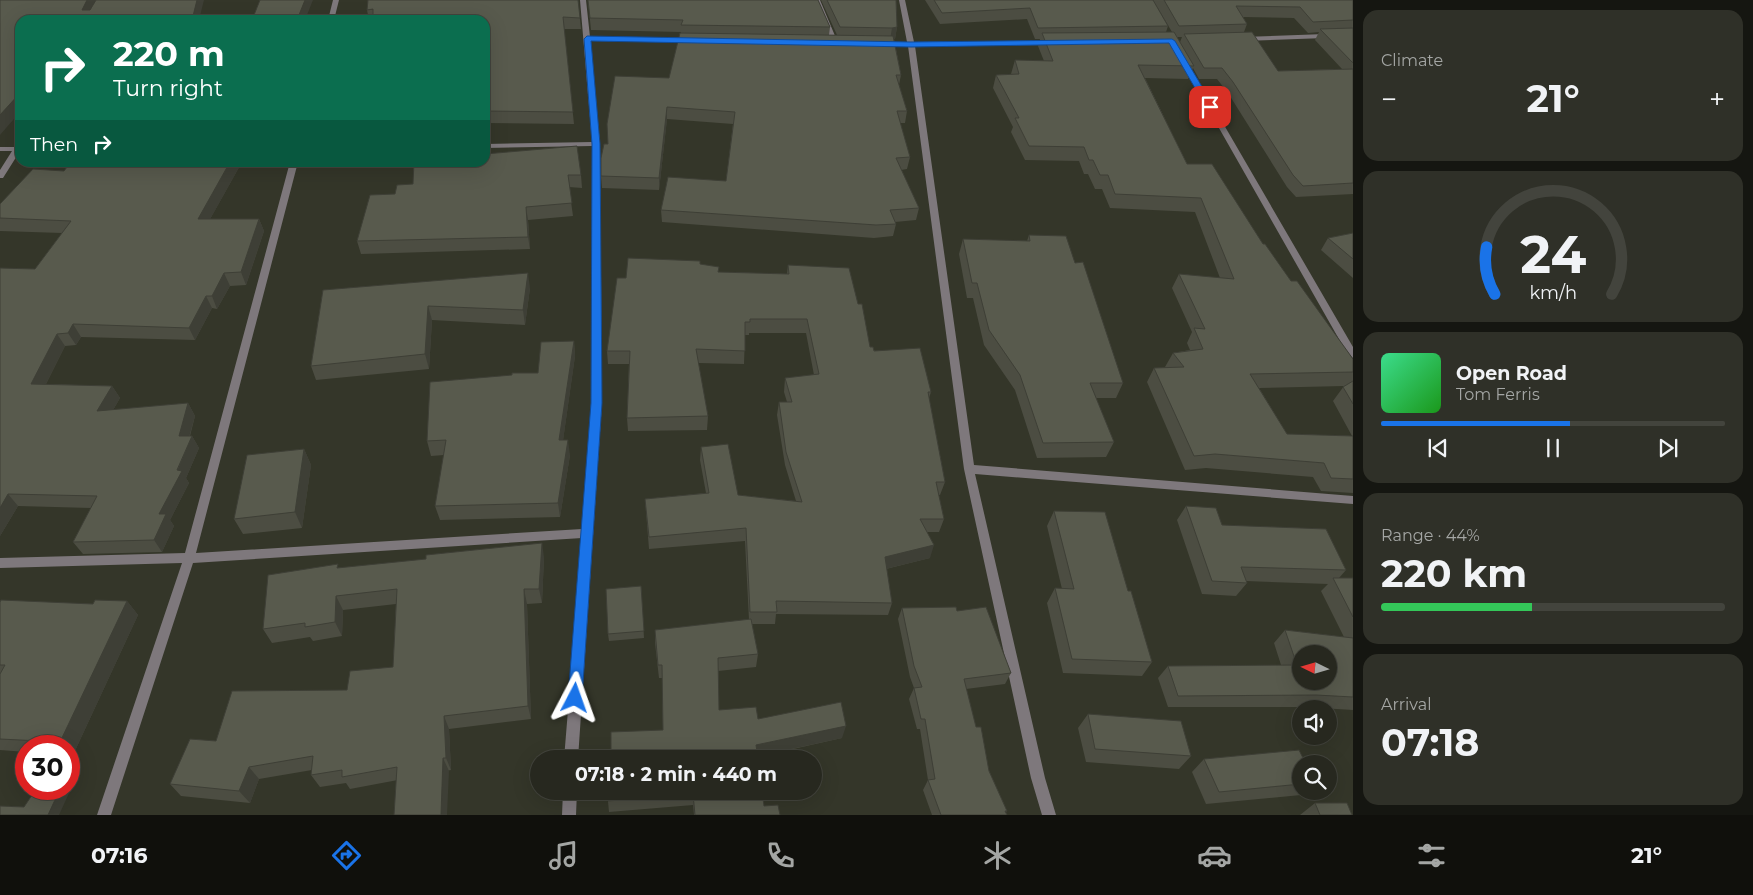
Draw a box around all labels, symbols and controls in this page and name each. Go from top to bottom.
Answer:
text: 220 m [113,32,225,75]
icon: right [30,35,95,100]
text: Climate [1381,51,1443,70]
text: Turn right [113,75,223,102]
text: 21° [1526,75,1580,122]
text: − [1381,82,1397,116]
text: + [1709,82,1725,116]
pin [1189,86,1231,128]
icon: arrive [1196,93,1224,121]
icon: right [88,130,116,158]
text: Then [30,133,78,156]
text: 24 [1520,223,1586,286]
text: km/h [1529,282,1577,303]
text: Open Road [1456,362,1567,385]
text: Tom Ferris [1456,385,1540,404]
icon: previous [1424,434,1452,462]
icon: pause [1539,434,1567,462]
icon: next [1654,434,1682,462]
text: Range · 44% [1381,526,1480,545]
text: 220 km [1381,550,1527,597]
north arrow [1292,645,1338,690]
map controls [1292,645,1337,800]
position arrow [548,671,600,723]
text: Arrival [1381,695,1431,714]
button: sound [1292,700,1337,745]
text: 07:18 [1381,719,1479,766]
speed limit sign: 30 [15,735,80,800]
button: search [1292,755,1337,800]
text: 07:18 · 2 min · 440 m [575,763,777,786]
icon: directions [329,838,364,873]
icon: music [546,838,581,873]
icon: phone [763,838,798,873]
icon: climate [980,838,1015,873]
icon: car [1197,838,1232,873]
icon: filters [1414,838,1449,873]
text: 07:16 [91,842,147,869]
text: 21° [1631,842,1662,869]

